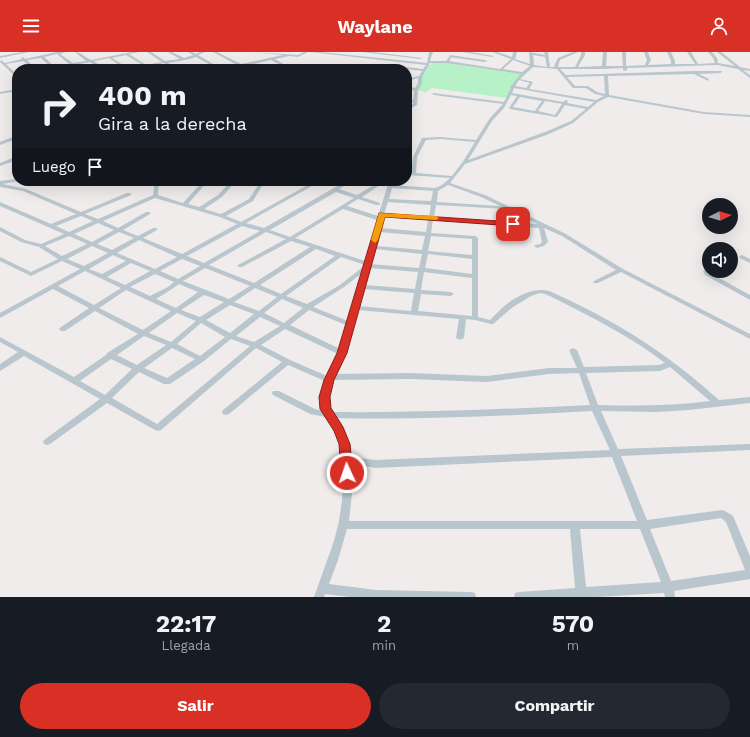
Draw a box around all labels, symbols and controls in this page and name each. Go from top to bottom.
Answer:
icon: menu [20,15,42,37]
icon: person [708,15,730,37]
text: Waylane [337,16,413,37]
text: 400 m [98,79,187,112]
icon: right [32,80,84,132]
text: Gira a la derecha [98,113,247,134]
icon: arrive [84,156,106,178]
text: Luego [32,158,76,176]
north arrow [702,198,738,234]
map controls [702,198,738,278]
pin [496,207,530,241]
icon: arrive [502,213,524,235]
button: sound [702,242,738,278]
position arrow [326,452,368,494]
text: 22:17 [156,610,216,638]
text: 2 [377,610,391,638]
text: 570 [552,610,594,638]
text: Llegada [162,638,211,653]
text: min [372,638,396,653]
text: m [567,638,579,653]
button: Salir [20,683,371,729]
button: Compartir [379,683,730,729]

